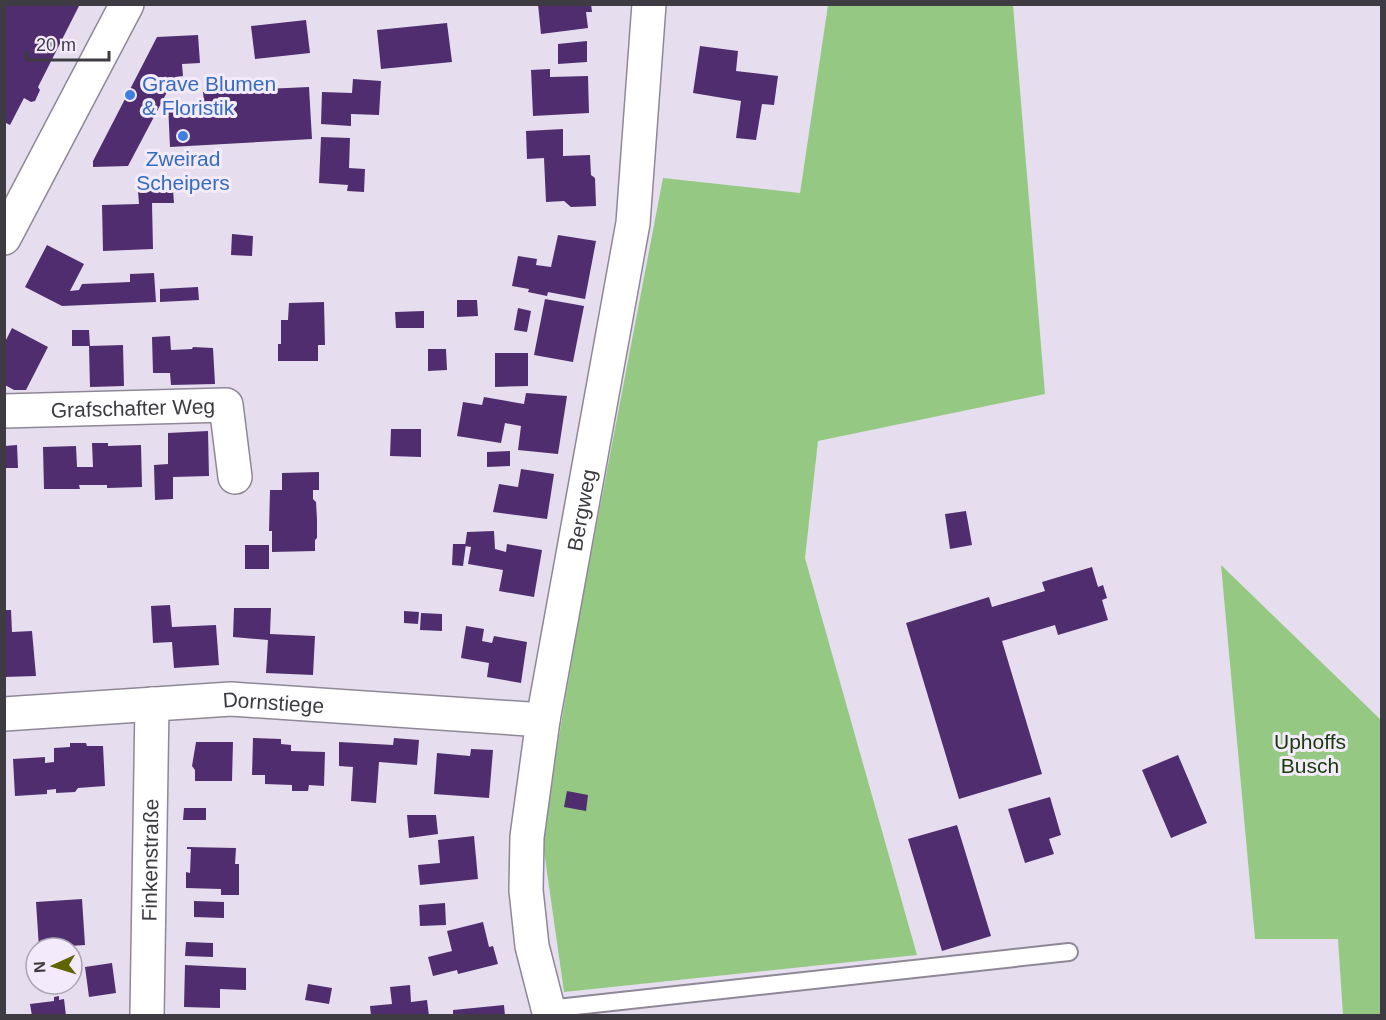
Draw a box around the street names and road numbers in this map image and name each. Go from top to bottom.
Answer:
street label: Grafschafter Weg [51,394,215,421]
street label: Bergweg [562,467,600,553]
street label: Dornstiege [222,687,325,717]
street label: Finkenstraße [137,799,162,922]

